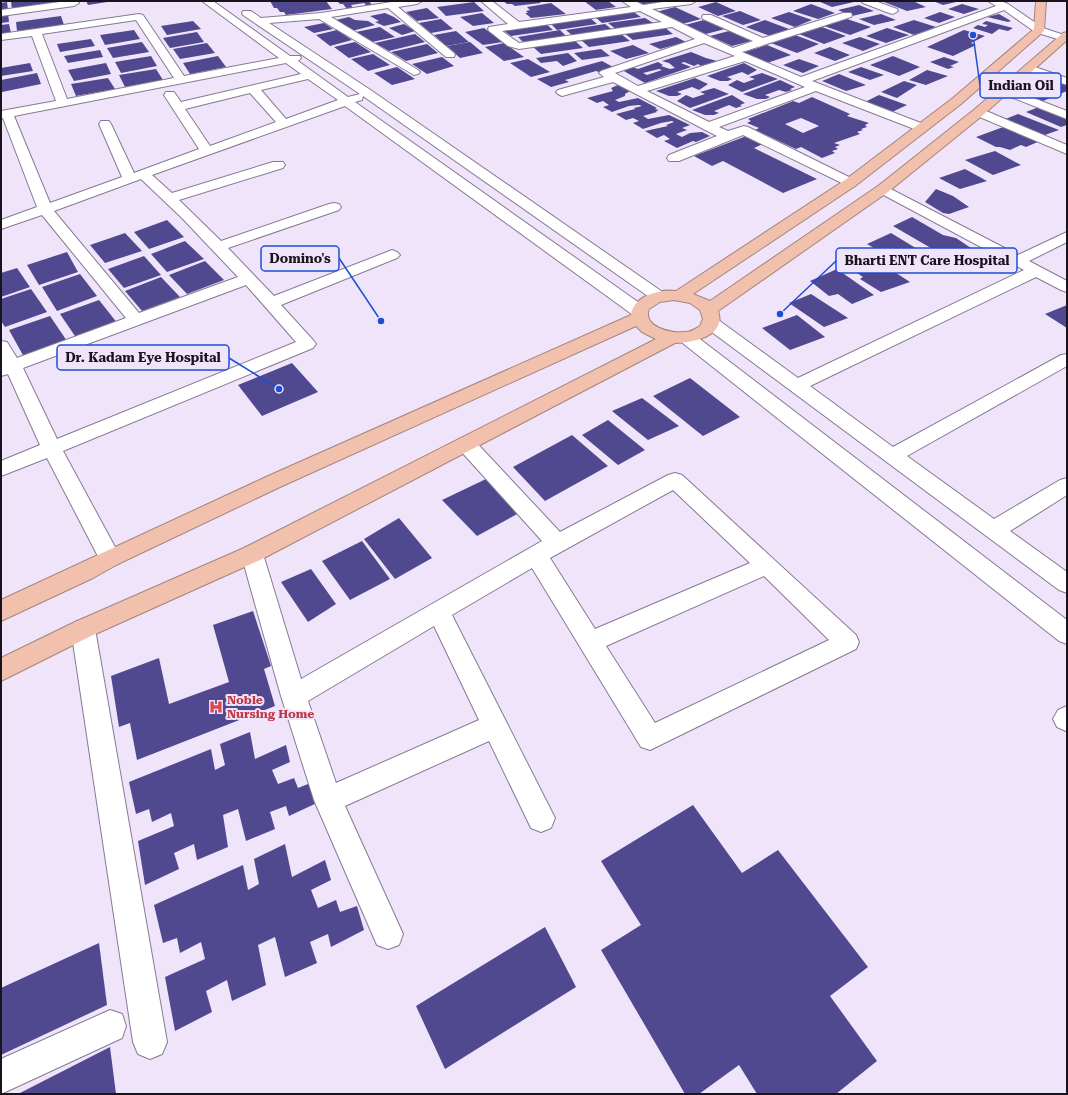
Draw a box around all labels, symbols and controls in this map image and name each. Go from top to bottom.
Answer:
callout: Indian Oil [980,73,1061,98]
text: Indian Oil [988,78,1055,93]
callout: Domino's [261,246,339,271]
callout: Bharti ENT Care Hospital [836,248,1017,273]
text: Domino's [269,251,331,266]
text: Bharti ENT Care Hospital [844,253,1010,268]
callout: Dr. Kadam Eye Hospital [57,345,229,370]
text: Dr. Kadam Eye Hospital [65,350,222,365]
place label: Noble Nursing Home [227,693,314,721]
hospital icon: Noble Nursing Home [208,699,224,715]

